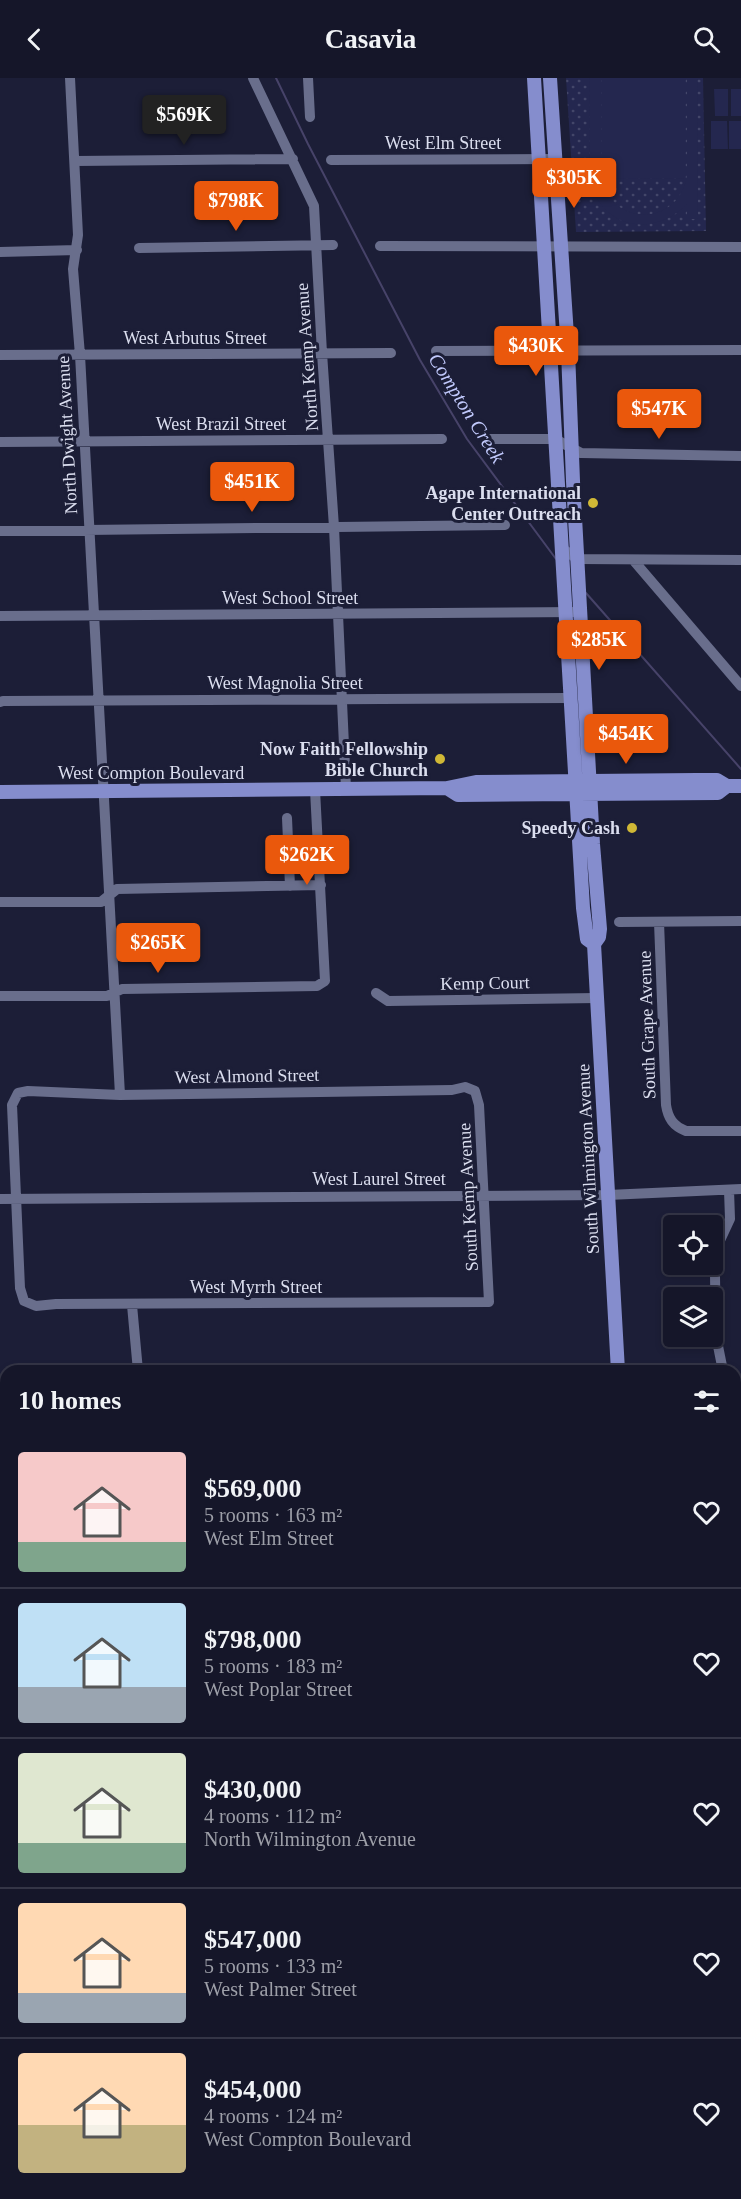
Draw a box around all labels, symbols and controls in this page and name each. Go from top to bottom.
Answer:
icon: back [18,23,51,56]
icon: search [690,23,723,56]
text: Casavia [325,24,416,54]
pin: $569K [142,95,226,146]
text: $569K [156,103,212,125]
street label: West Elm Street [385,133,501,153]
pin: $305K [532,158,616,209]
text: $305K [546,166,602,188]
pin: $798K [194,181,278,232]
text: $798K [208,189,264,211]
street label: North Kemp Avenue [292,282,322,432]
pin: $430K [494,326,578,377]
street label: West Arbutus Street [123,328,267,348]
text: $430K [508,334,564,356]
water label: Compton Creek [424,349,510,468]
street label: North Dwight Avenue [53,355,81,515]
pin: $547K [617,389,701,440]
text: $547K [631,397,687,419]
street label: West Brazil Street [156,414,286,434]
pin: $451K [210,462,294,513]
text: $451K [224,470,280,492]
place label: Agape International Center Outreach [425,483,581,524]
marker: Agape International Center Outreach [586,496,600,510]
street label: West School Street [222,588,358,608]
pin: $285K [557,620,641,671]
text: $285K [571,628,627,650]
street label: West Magnolia Street [207,673,363,693]
pin: $454K [584,714,668,765]
text: $454K [598,722,654,744]
place label: Now Faith Fellowship Bible Church [260,739,428,780]
marker: Now Faith Fellowship Bible Church [433,752,447,766]
street label: West Compton Boulevard [58,763,244,783]
place label: Speedy Cash [521,818,620,838]
marker: Speedy Cash [625,821,639,835]
pin: $262K [265,835,349,886]
text: $262K [279,843,335,865]
pin: $265K [116,923,200,974]
text: $265K [130,931,186,953]
street label: South Grape Avenue [634,950,660,1100]
street label: Kemp Court [440,972,530,994]
street label: South Wilmington Avenue [573,1063,603,1255]
street label: West Almond Street [175,1065,319,1087]
street label: South Kemp Avenue [454,1122,482,1272]
street label: West Laurel Street [312,1169,446,1189]
map controls [663,1215,723,1347]
button: locate [663,1215,723,1275]
street label: West Myrrh Street [190,1277,322,1297]
button: layers [663,1287,723,1347]
icon: filters [690,1385,723,1418]
text: 10 homes [18,1386,121,1415]
text: $569,000 [204,1474,302,1503]
icon: home [66,1476,138,1548]
icon: heart [690,1496,723,1529]
text: 5 rooms · 163 m² [204,1504,342,1526]
text: West Elm Street [204,1527,333,1549]
text: $798,000 [204,1625,302,1654]
icon: home [66,1627,138,1699]
icon: heart [690,1647,723,1680]
text: 5 rooms · 183 m² [204,1655,342,1677]
text: West Poplar Street [204,1678,352,1700]
text: $430,000 [204,1775,302,1804]
icon: home [66,1777,138,1849]
icon: heart [690,1797,723,1830]
text: 4 rooms · 112 m² [204,1805,341,1827]
text: North Wilmington Avenue [204,1828,416,1850]
text: $547,000 [204,1925,302,1954]
icon: home [66,1927,138,1999]
icon: heart [690,1947,723,1980]
text: 5 rooms · 133 m² [204,1955,342,1977]
text: West Palmer Street [204,1978,357,2000]
text: $454,000 [204,2075,302,2104]
icon: home [66,2077,138,2149]
icon: heart [690,2097,723,2130]
text: 4 rooms · 124 m² [204,2105,342,2127]
text: West Compton Boulevard [204,2128,411,2150]

